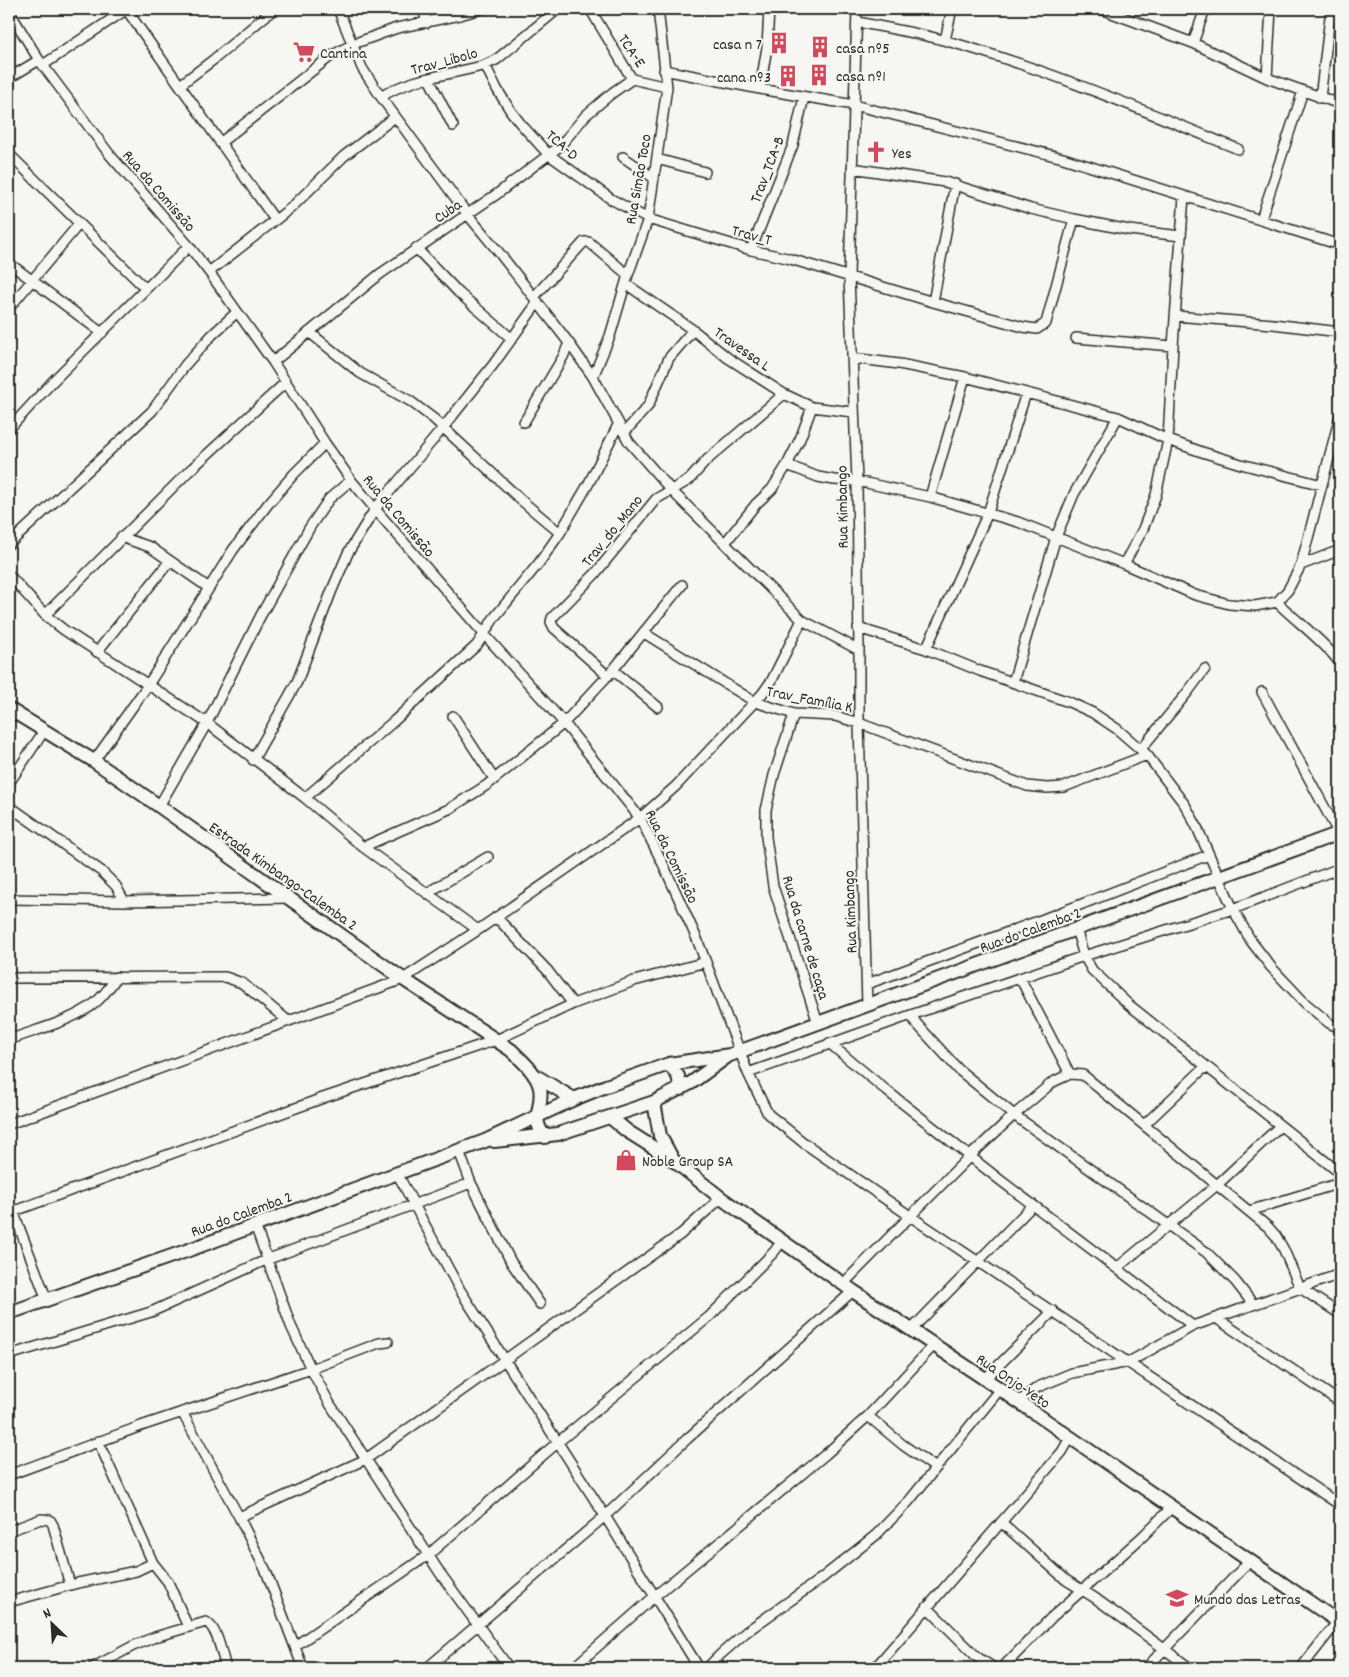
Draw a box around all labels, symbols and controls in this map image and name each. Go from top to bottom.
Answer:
street label: TCA-E [611,30,651,73]
building icon: casa n 7 [766,30,792,56]
place label: casa n 7 [713,34,762,57]
building icon: casa nº5 [807,34,833,60]
place label: casa nº5 [836,38,890,61]
supermarket icon: Cantina [291,39,317,65]
street label: Trav_Libolo [409,42,481,82]
place label: Cantina [320,43,367,66]
building icon: casa nº1 [806,62,832,88]
building icon: cana nº3 [775,63,801,89]
place label: casa nº1 [836,66,886,89]
place label: cana nº3 [717,67,771,90]
street label: TCA-D [540,125,583,167]
street label: Rua Simão Toco [620,133,659,226]
street label: Trav_TCA-B [745,133,792,207]
church icon: Yes [863,139,889,165]
place label: Yes [892,143,912,166]
street label: Rua da Comissão [116,146,200,238]
street label: Cuba [430,194,467,230]
street label: Trav_T [729,220,774,253]
street label: Travessa L [708,322,775,378]
street label: Rua Kimbango [831,465,856,549]
street label: Rua da Comissão [356,470,440,563]
street label: Trav_do_Mano [577,491,649,573]
street label: Trav_Família K [764,681,855,720]
street label: Rua da Comissão [638,806,703,908]
street label: Estrada Kimbango-Calemba 2 [203,817,362,937]
street label: Rua Kimbango [839,870,864,954]
street label: Rua da carne de caça [775,873,835,1003]
street label: Rua do Calemba 2 [977,902,1085,960]
shop icon: Noble Group SA [613,1147,639,1173]
place label: Noble Group SA [642,1151,734,1174]
street label: Rua do Calemba 2 [188,1186,296,1244]
street label: Rua Onjo-Yeto [971,1349,1054,1415]
school or university icon: Mundo das Letras [1164,1585,1190,1611]
place label: Mundo das Letras [1194,1589,1301,1612]
north arrow [28,1600,78,1650]
text: N [40,1603,55,1625]

